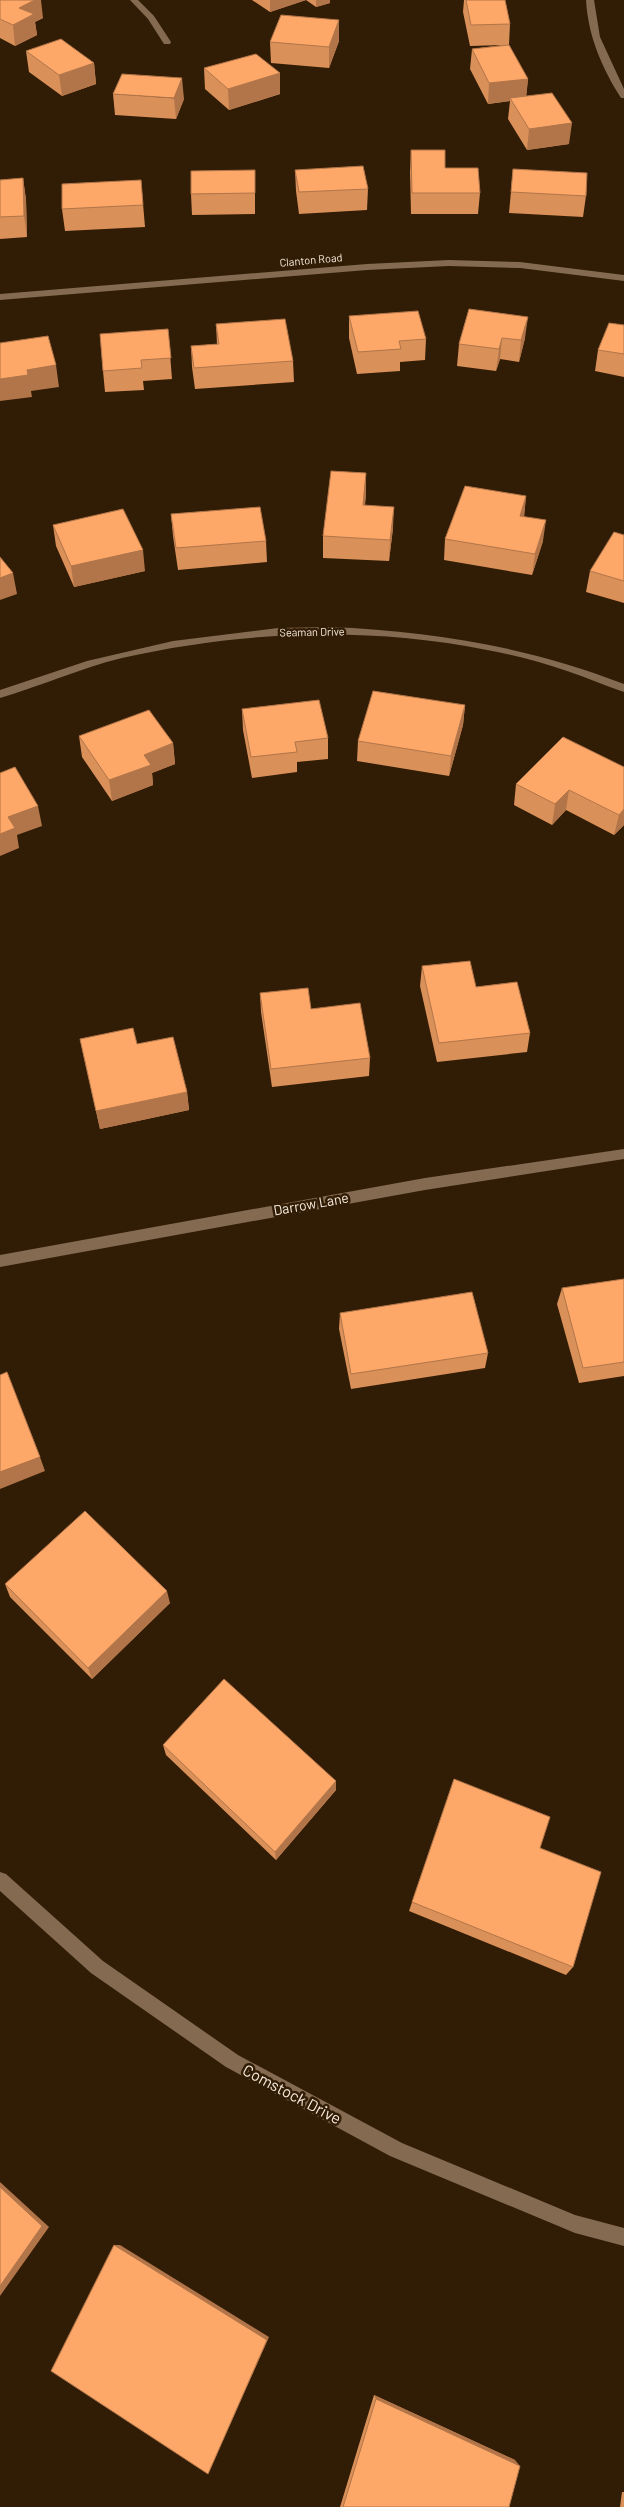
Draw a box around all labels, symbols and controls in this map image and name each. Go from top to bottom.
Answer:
street label: Clanton Road [279,250,343,269]
street label: Seaman Drive [279,624,345,639]
street label: Darrow Lane [272,1189,350,1218]
street label: Comstock Drive [240,2060,345,2127]

